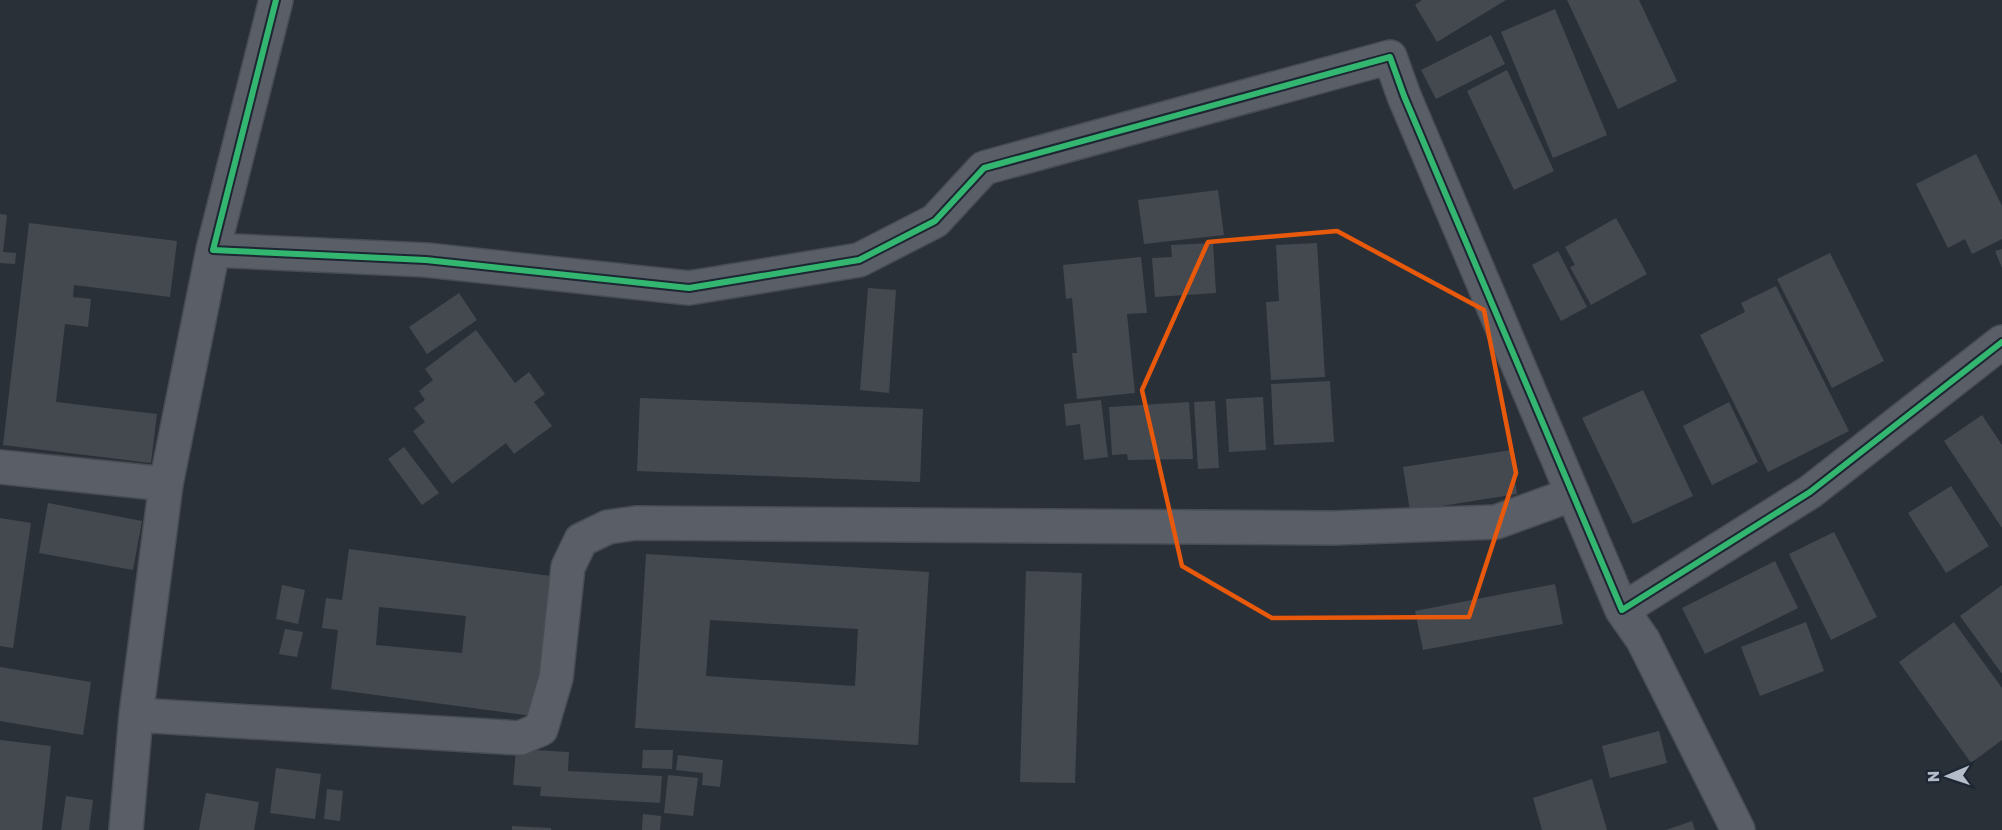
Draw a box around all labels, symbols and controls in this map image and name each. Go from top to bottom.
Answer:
north arrow [1918,746,1978,806]
text: N [1924,770,1943,783]

